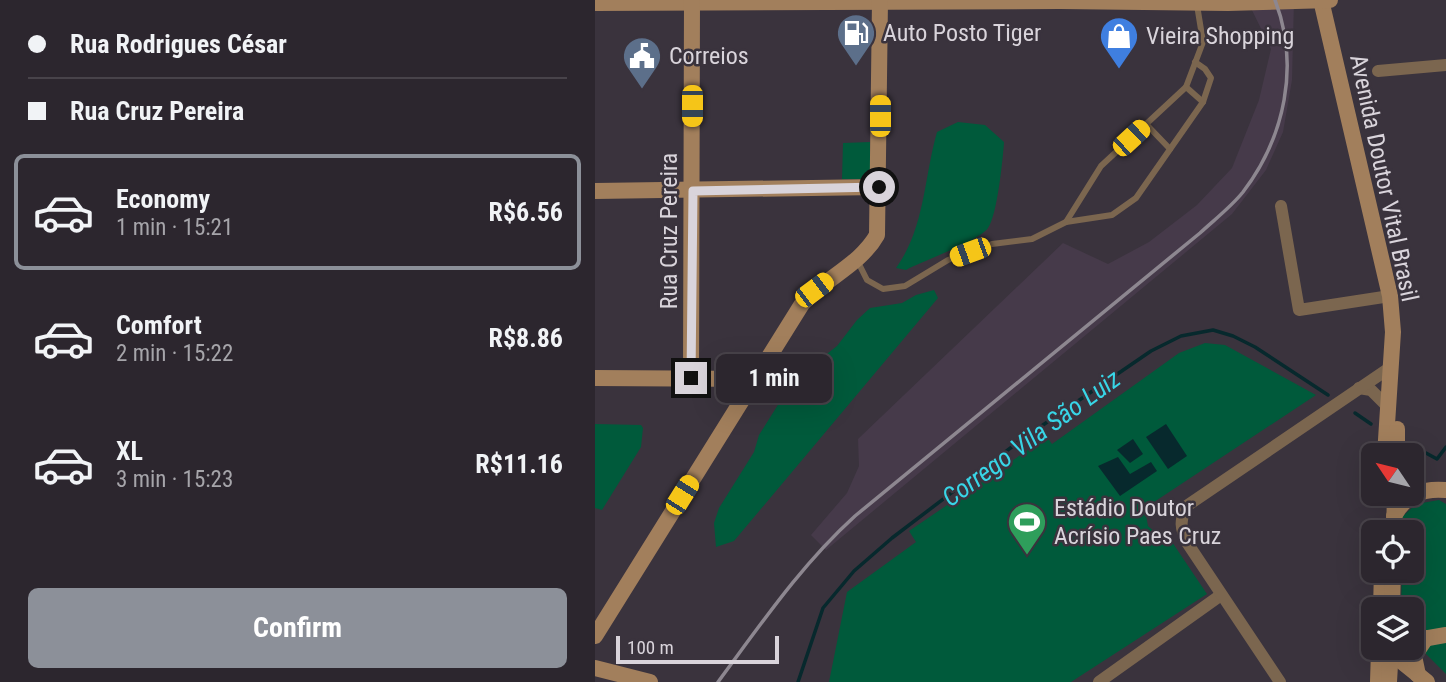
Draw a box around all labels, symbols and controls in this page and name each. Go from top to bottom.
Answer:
fuel station icon: Auto Posto Tiger [835,12,877,67]
shop icon: Vieira Shopping [1098,15,1140,70]
place label: Auto Posto Tiger [883,19,1041,47]
place label: Vieira Shopping [1146,22,1294,50]
text: Rua Rodrigues César [70,29,287,59]
public building icon: Correios [621,35,663,90]
place label: Correios [669,42,749,70]
street label: Avenida Doutor Vital Brasil [1344,52,1424,304]
car [682,85,703,127]
car [870,95,891,137]
text: Rua Cruz Pereira [70,96,244,126]
car [1109,116,1154,160]
street label: Rua Cruz Pereira [655,153,683,309]
route start [863,171,895,203]
icon: car [32,181,95,244]
text: Economy [116,184,210,214]
text: R$6.56 [489,197,563,227]
text: 1 min · 15:21 [116,214,233,241]
car [947,235,994,269]
car [791,269,838,311]
icon: car [32,307,95,370]
text: Comfort [116,310,202,340]
text: R$8.86 [489,323,563,353]
text: 2 min · 15:22 [116,340,233,367]
callout: 1 min [715,354,831,402]
route end [675,362,707,394]
water label: Corrego Vila São Luiz [936,363,1126,513]
text: 1 min [748,365,800,392]
icon: car [32,433,95,496]
text: XL [116,436,143,466]
north arrow [1361,443,1425,506]
map controls [1361,443,1424,660]
text: R$11.16 [475,449,563,479]
text: 3 min · 15:23 [116,466,233,493]
car [662,472,703,518]
place label: Estádio Doutor Acrísio Paes Cruz [1054,494,1221,550]
sports icon: Estádio Doutor Acrísio Paes Cruz [1006,501,1048,556]
button: locate [1361,520,1424,583]
button: Confirm [28,588,567,668]
button: layers [1361,597,1424,660]
scale bar [616,633,779,665]
text: 100 m [627,636,674,659]

